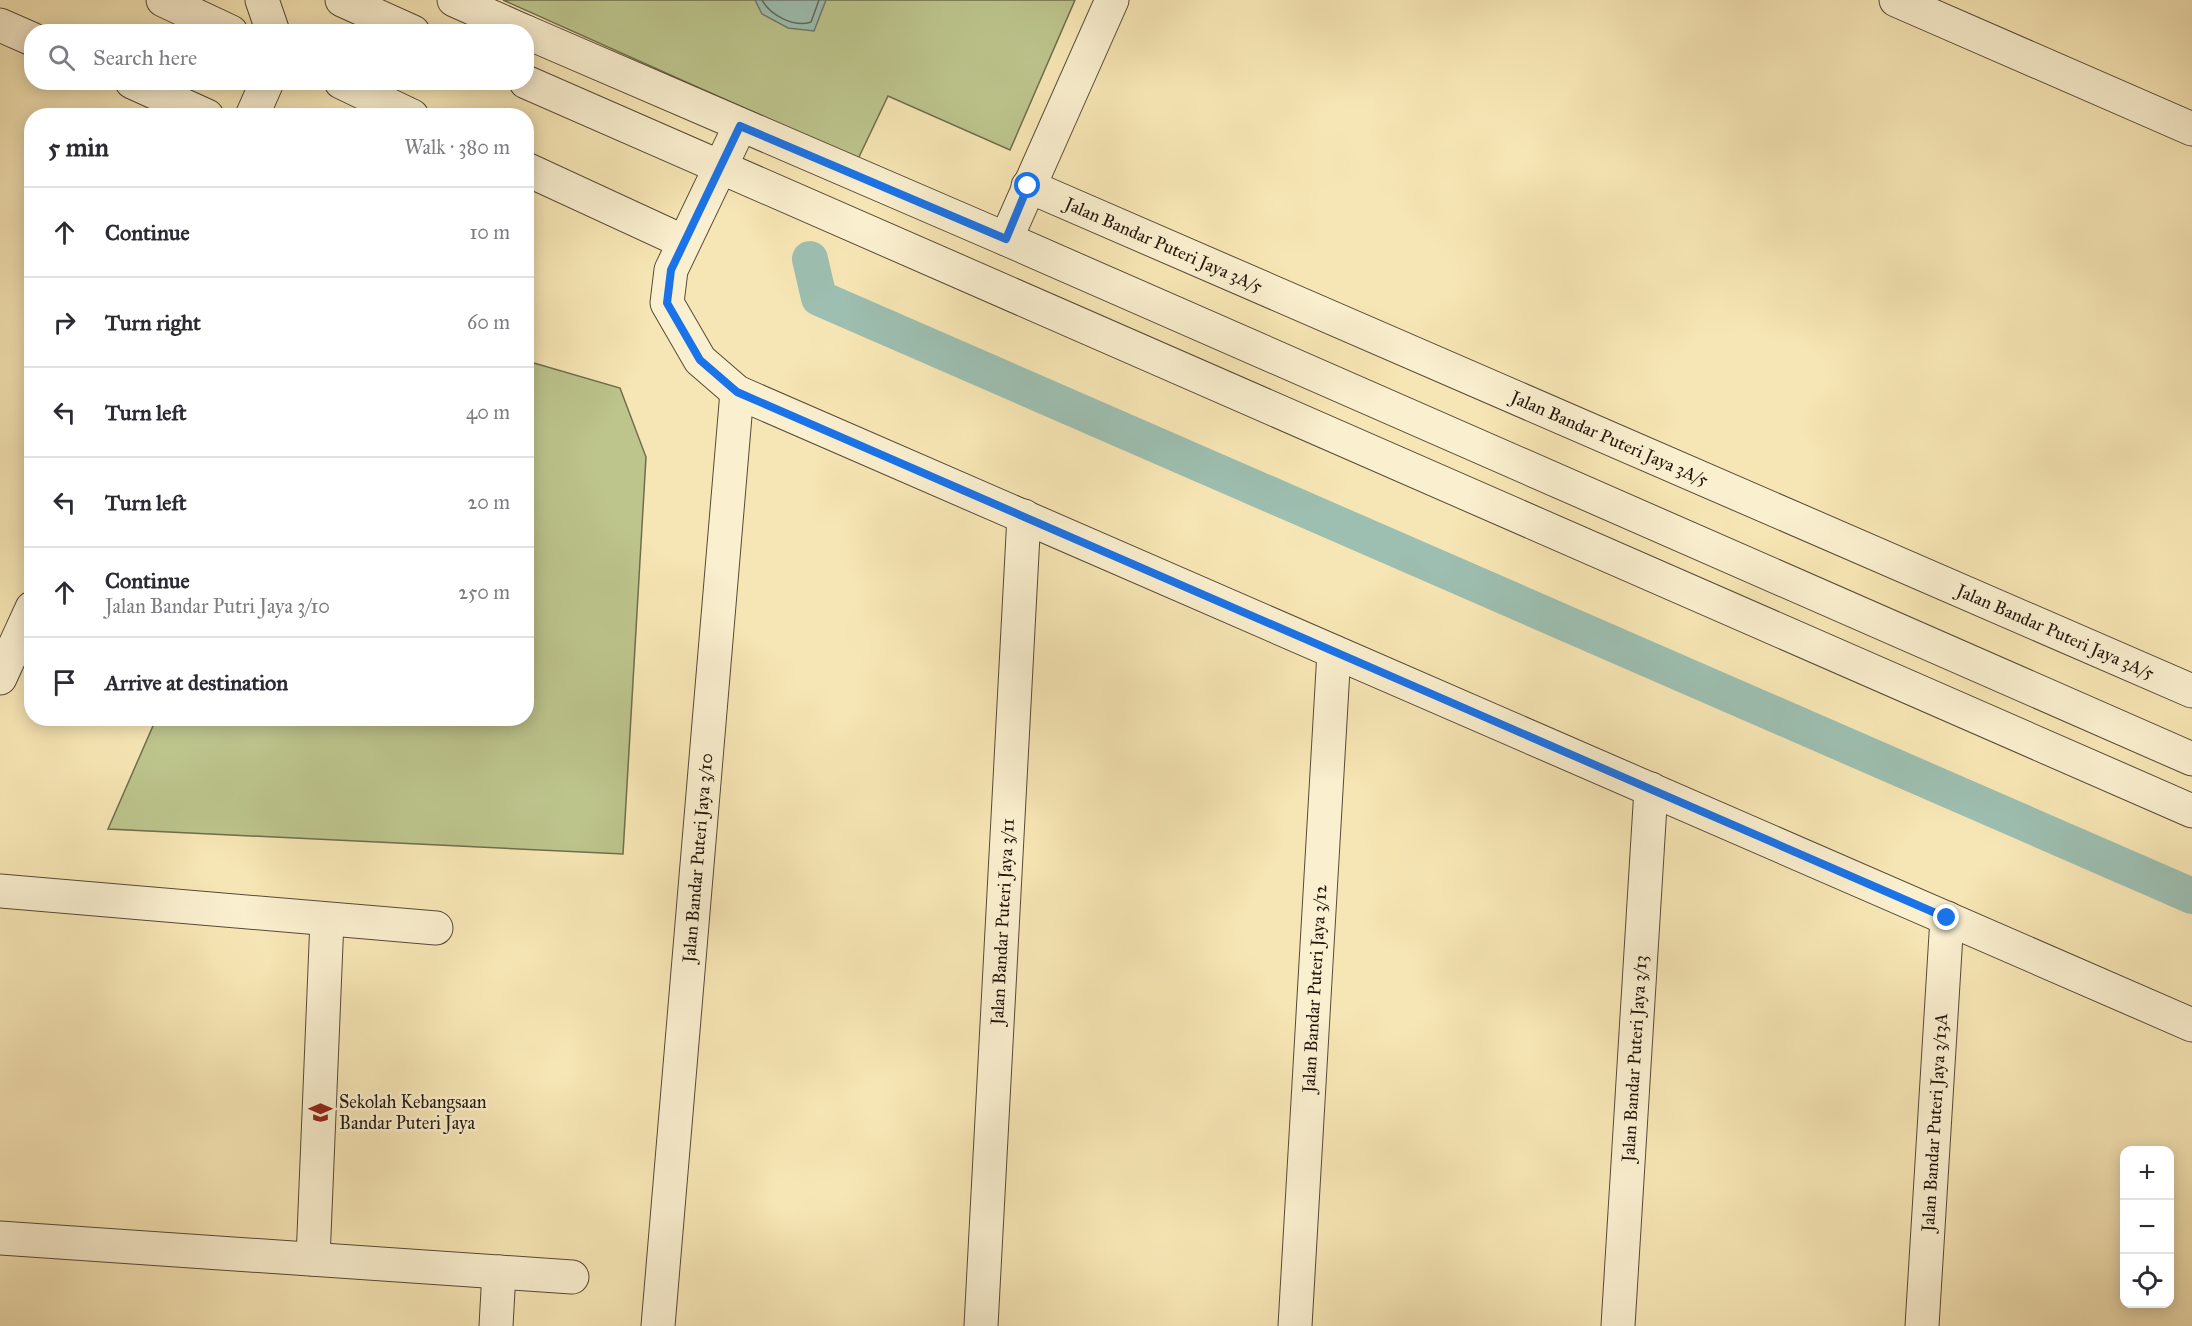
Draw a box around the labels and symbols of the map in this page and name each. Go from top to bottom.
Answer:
route start [1014,172,1040,198]
street label: Jalan Bandar Puteri Jaya 3A/5 [1059,192,1267,298]
street label: Jalan Bandar Puteri Jaya 3A/5 [1505,385,1712,491]
street label: Jalan Bandar Puteri Jaya 3A/5 [1951,578,2158,685]
street label: Jalan Bandar Puteri Jaya 3/10 [678,752,717,965]
street label: Jalan Bandar Puteri Jaya 3/11 [986,818,1019,1028]
street label: Jalan Bandar Puteri Jaya 3/12 [1297,884,1332,1095]
route end [1933,904,1959,930]
street label: Jalan Bandar Puteri Jaya 3/13 [1617,955,1652,1165]
street label: Jalan Bandar Puteri Jaya 3/13A [1917,1012,1952,1234]
place label: Sekolah Kebangsaan Bandar Puteri Jaya [339,1091,487,1135]
school or university icon: Sekolah Kebangsaan Bandar Puteri Jaya [308,1099,334,1125]

